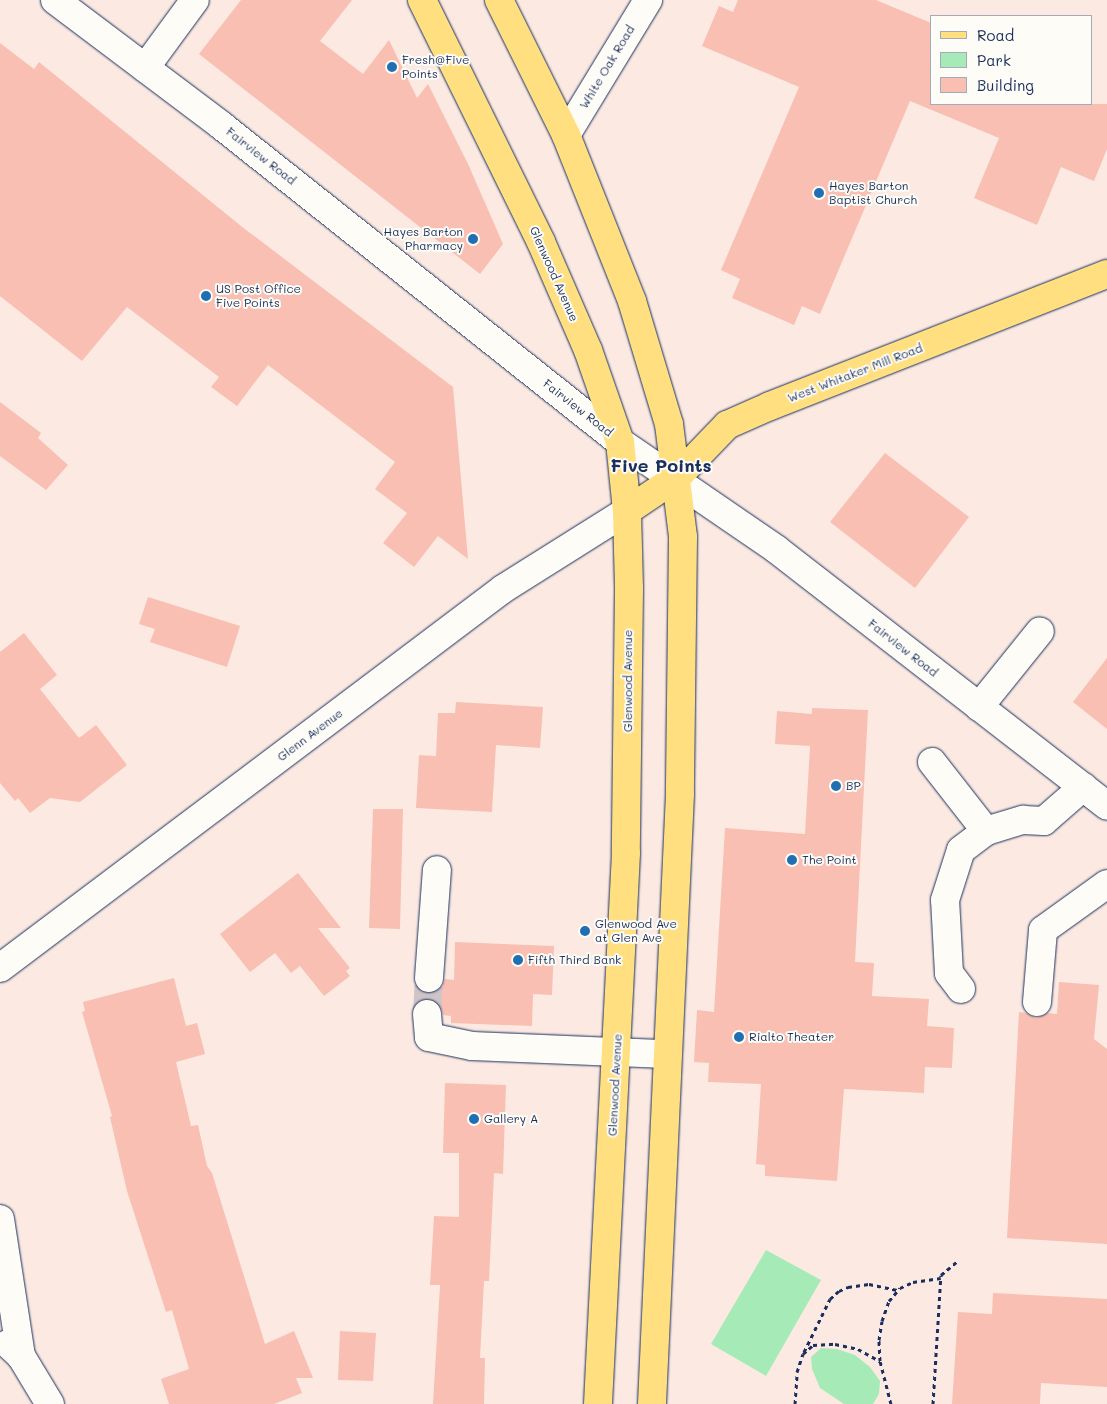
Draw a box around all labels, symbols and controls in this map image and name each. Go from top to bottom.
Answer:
legend [930,15,1092,105]
street label: White Oak Road [576,23,638,111]
text: Road [977,25,1014,45]
text: Park [977,50,1011,70]
place label: Fresh@Five Points [402,53,470,81]
marker: Fresh@Five Points [386,61,398,73]
text: Building [977,75,1034,95]
street label: Fairview Road [223,124,299,188]
place label: Hayes Barton Baptist Church [829,179,917,207]
marker: Hayes Barton Baptist Church [813,187,825,199]
street label: Glenwood Avenue [527,224,581,324]
place label: Hayes Barton Pharmacy [384,225,463,253]
marker: Hayes Barton Pharmacy [467,233,479,245]
place label: US Post Office Five Points [216,282,301,310]
marker: US Post Office Five Points [200,290,212,302]
street label: West Whitaker Mill Road [786,341,924,405]
street label: Fairview Road [540,376,616,440]
district label: Five Points [610,454,712,476]
street label: Fairview Road [865,616,941,680]
street label: Glenwood Avenue [621,630,635,732]
street label: Glenn Avenue [275,706,345,764]
place label: BP [846,779,861,793]
marker: BP [830,780,842,792]
place label: The Point [802,853,857,867]
marker: The Point [786,854,798,866]
place label: Glenwood Ave at Glen Ave [595,917,677,945]
marker: Glenwood Ave at Glen Ave [579,925,591,937]
place label: Fifth Third Bank [528,953,621,967]
marker: Fifth Third Bank [512,954,524,966]
place label: Rialto Theater [749,1030,834,1044]
marker: Rialto Theater [733,1031,745,1043]
street label: Glenwood Avenue [605,1033,625,1137]
place label: Gallery A [484,1112,538,1126]
marker: Gallery A [468,1113,480,1125]

